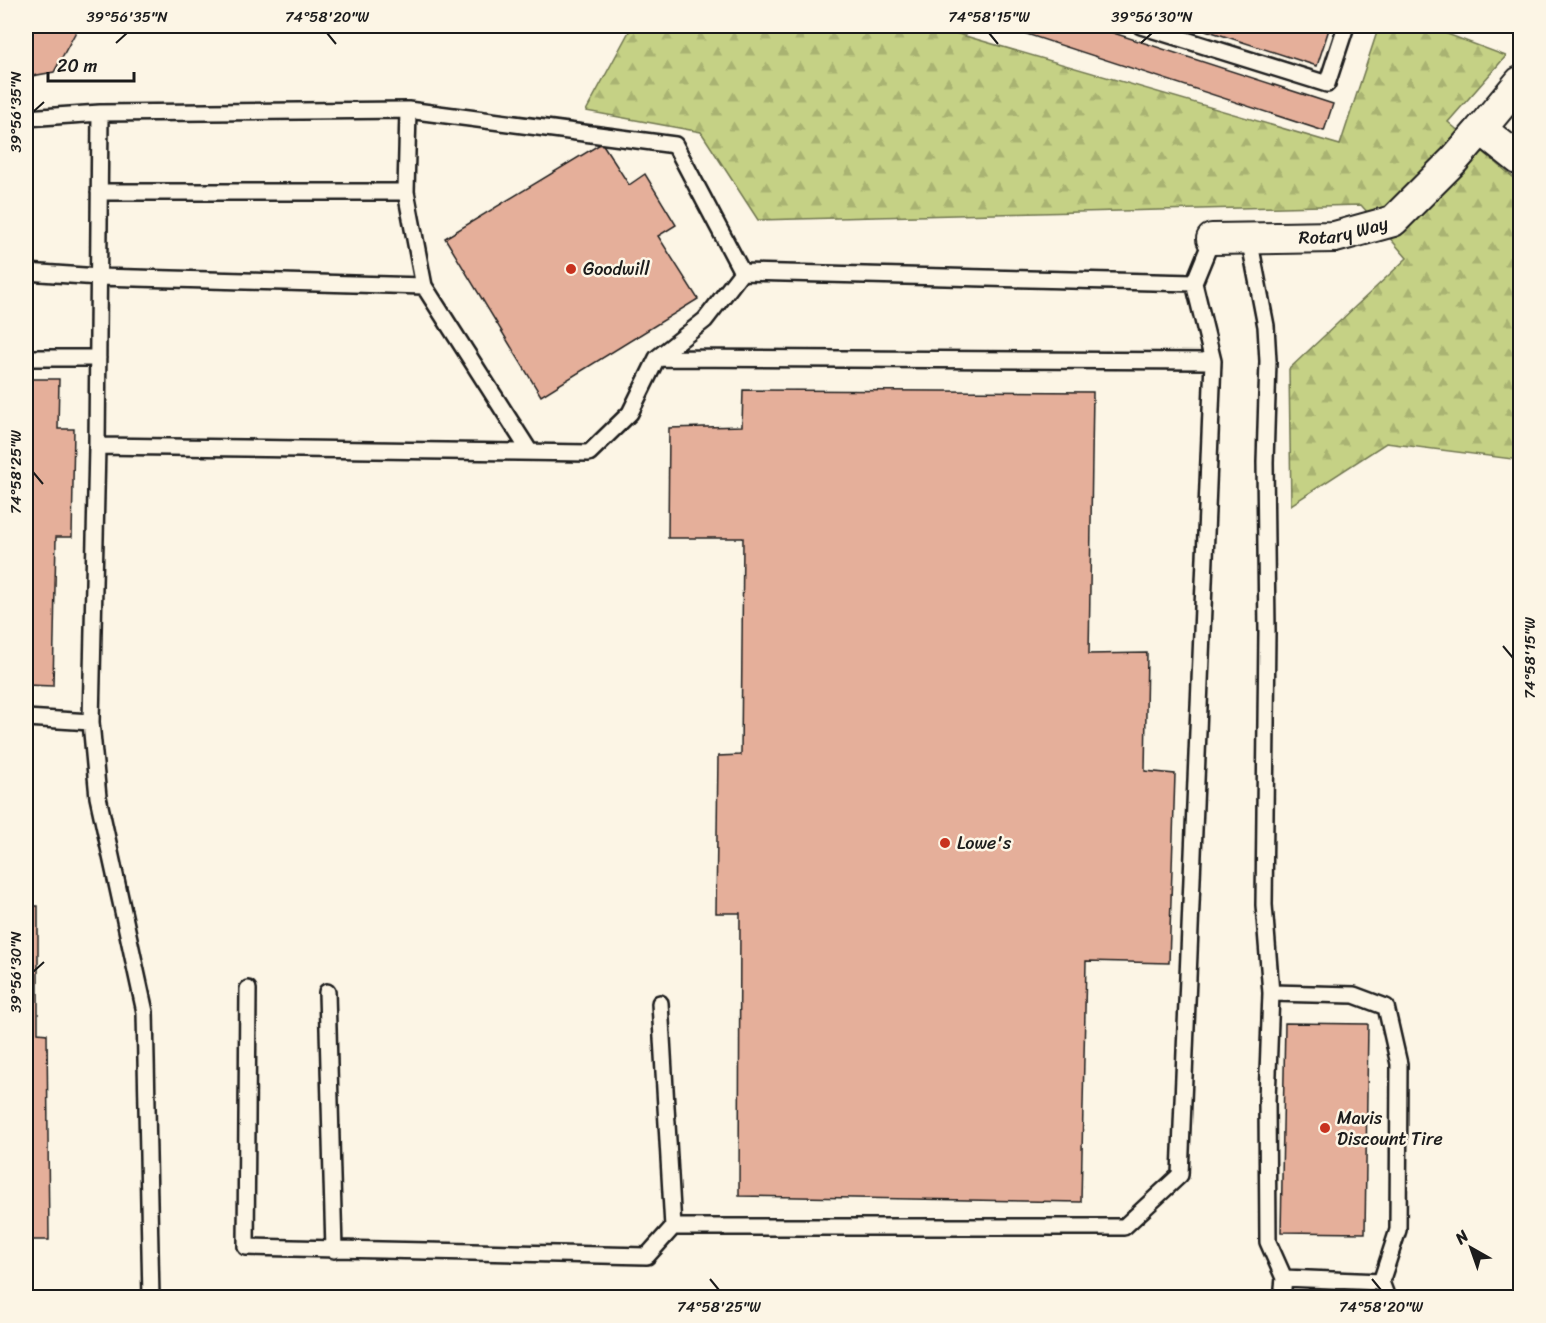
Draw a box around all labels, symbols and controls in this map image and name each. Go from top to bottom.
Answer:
text: 39°56'35"N [86,4,168,30]
text: 74°58'20"W [285,4,369,30]
text: 74°58'15"W [948,4,1030,30]
text: 39°56'30"N [1111,4,1193,30]
scale bar [48,45,134,83]
text: 20 m [57,50,97,82]
text: 39°56'35"N [3,71,29,153]
street label: Rotary Way [1298,207,1392,254]
place label: Goodwill [583,253,651,285]
marker: Goodwill [564,262,578,276]
text: 74°58'25"W [3,430,29,514]
text: 74°58'15"W [1517,617,1543,699]
place label: Lowe's [957,827,1012,859]
marker: Lowe's [938,836,952,850]
text: 39°56'30"N [3,931,29,1013]
place label: Mavis Discount Tire [1337,1102,1443,1155]
marker: Mavis Discount Tire [1318,1121,1332,1135]
north arrow [1441,1218,1501,1278]
text: N [1447,1222,1476,1252]
text: 74°58'25"W [677,1294,761,1320]
text: 74°58'20"W [1339,1294,1423,1320]

